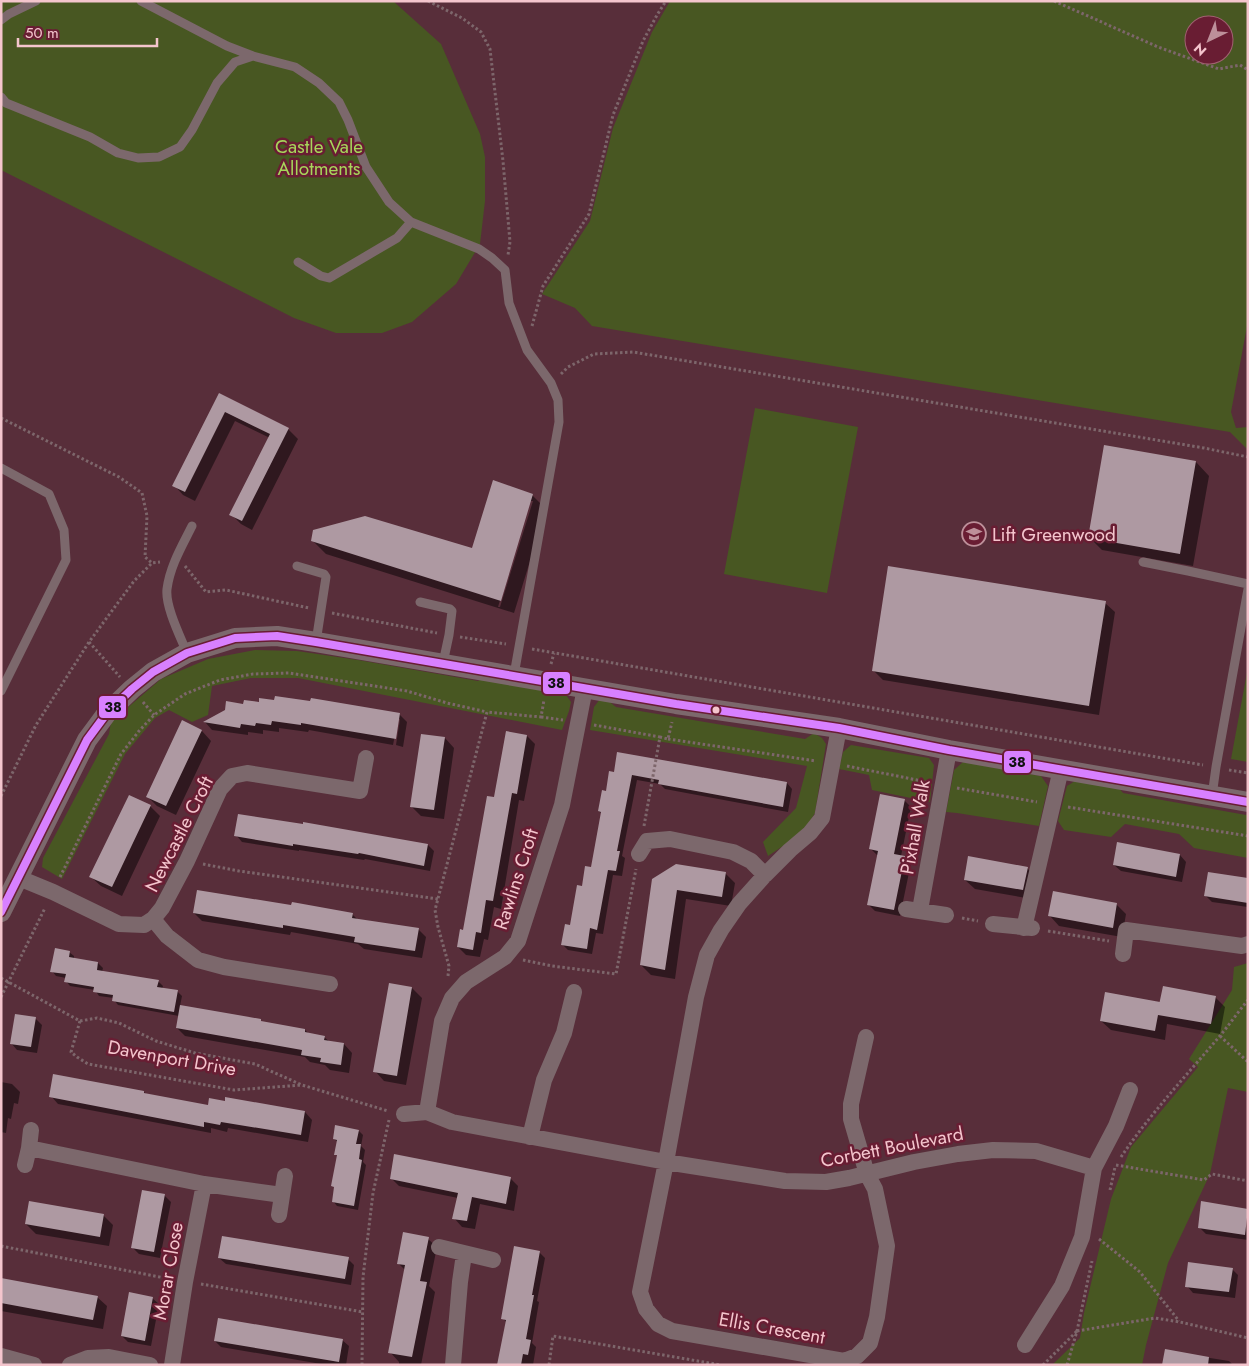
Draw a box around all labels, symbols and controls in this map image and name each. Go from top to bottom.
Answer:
scale bar [18,15,156,47]
north arrow [1184,15,1234,65]
text: 50 m [25,22,59,44]
text: N [1189,38,1211,61]
park label: Castle Vale Allotments [275,133,363,182]
school or university icon: Lift Greenwood [961,521,987,547]
place label: Lift Greenwood [992,521,1116,548]
line badge: 38 [542,671,571,695]
text: 38 [547,673,565,693]
line badge: 38 [98,695,127,719]
text: 38 [104,697,122,717]
unlabelled marker [711,705,721,715]
line badge: 38 [1003,750,1032,774]
text: 38 [1008,752,1026,772]
street label: Newcastle Croft [138,771,220,897]
street label: Pixhall Walk [893,777,937,876]
street label: Rawlins Croft [487,825,545,933]
street label: Davenport Drive [106,1033,239,1083]
street label: Corbett Boulevard [818,1120,966,1174]
street label: Morar Close [146,1220,190,1322]
street label: Ellis Crescent [717,1305,828,1351]

